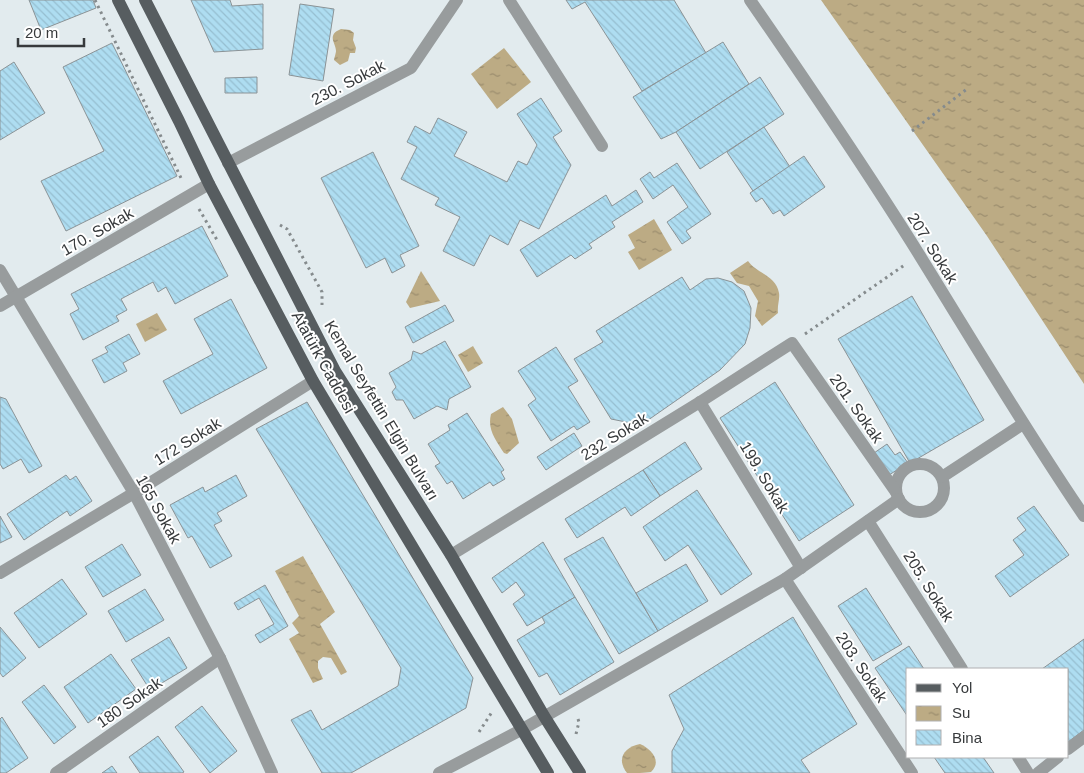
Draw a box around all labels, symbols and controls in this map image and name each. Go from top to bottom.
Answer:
scale bar [18,15,84,47]
text: 20 m [25,24,58,41]
street label: 230. Sokak [309,56,389,108]
street label: 170. Sokak [58,204,137,259]
street label: 207. Sokak [904,210,962,288]
street label: Atatürk Caddesi [289,308,359,416]
street label: Kemal Seyfettin Elgin Bulvarı [321,317,442,503]
street label: 201. Sokak [827,371,887,447]
street label: 232 Sokak [578,409,652,464]
street label: 172 Sokak [151,414,225,469]
street label: 199. Sokak [737,439,793,517]
street label: 165 Sokak [133,472,185,547]
street label: 205. Sokak [900,548,958,626]
street label: 203. Sokak [833,629,891,706]
legend [906,668,1069,758]
street label: 180 Sokak [93,673,166,731]
text: Yol [952,679,972,696]
text: Su [952,704,970,721]
text: Bina [952,729,983,746]

